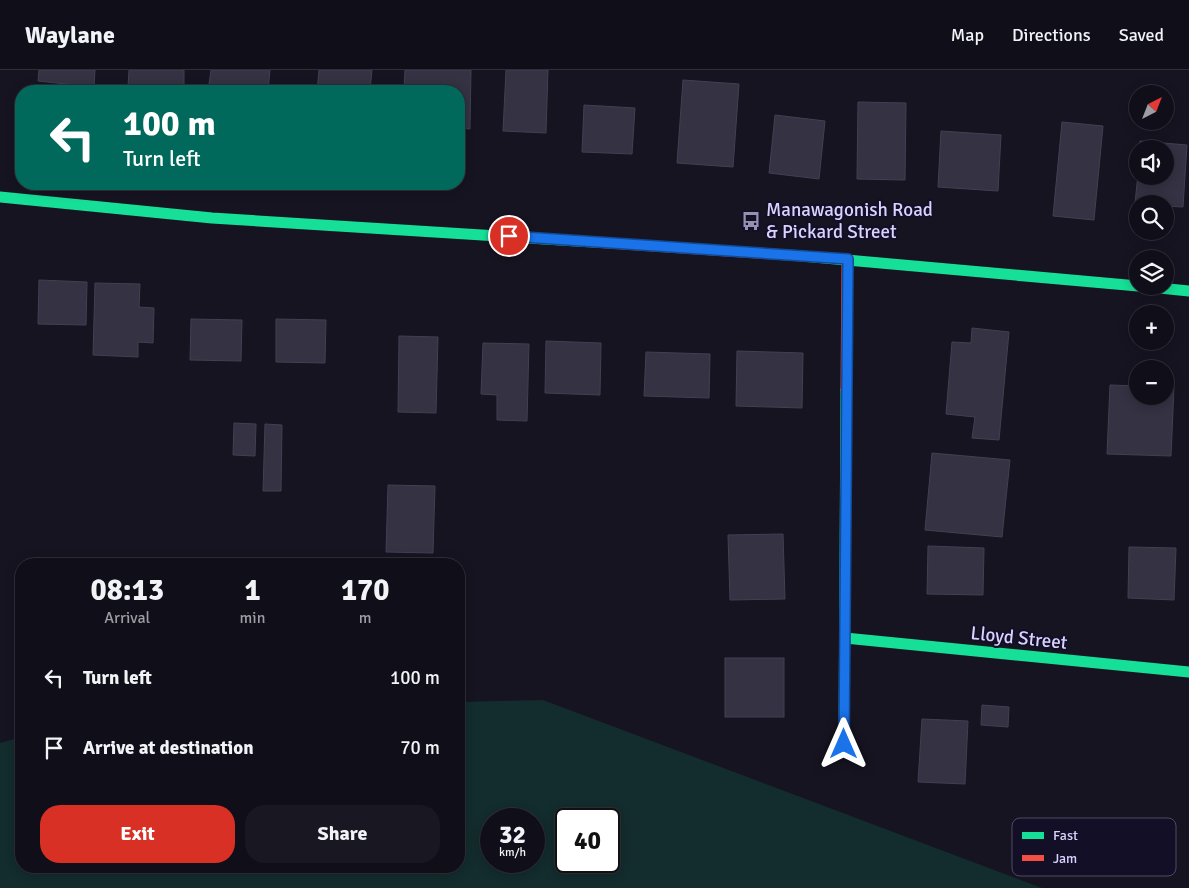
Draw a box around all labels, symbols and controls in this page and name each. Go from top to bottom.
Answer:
text: Waylane [25,20,115,50]
text: Map [951,24,984,46]
text: Directions [1012,24,1091,46]
text: Saved [1119,24,1164,46]
north arrow [1129,85,1174,130]
map controls [1129,85,1174,405]
text: 100 m [123,102,216,145]
icon: left [40,105,105,170]
button: sound [1129,140,1174,185]
text: Turn left [123,145,201,172]
button: search [1129,195,1174,240]
place label: Manawagonish Road & Pickard Street [766,198,933,244]
bus stop icon: Manawagonish Road & Pickard Street [740,210,762,232]
pin [488,215,530,257]
icon: arrive [495,222,523,250]
button: layers [1129,250,1174,295]
button: + [1129,305,1174,350]
button: − [1129,360,1174,405]
text: 08:13 [90,572,164,609]
text: 1 [244,572,261,609]
text: 170 [341,572,389,609]
text: Arrival [104,608,150,628]
text: min [240,608,265,628]
text: m [359,608,372,628]
street label: Lloyd Street [969,621,1069,655]
icon: left [40,664,68,692]
text: Turn left [83,666,152,690]
text: 100 m [390,666,440,690]
position arrow [817,717,869,769]
icon: arrive [40,734,68,762]
text: Arrive at destination [83,736,254,760]
text: 70 m [400,736,440,760]
button: Exit [40,805,235,863]
button: Share [245,805,440,863]
speed limit sign: 40 [555,808,620,873]
legend [1012,818,1176,876]
text: 32 [499,819,526,850]
text: Fast [1053,827,1078,844]
text: km/h [499,845,526,860]
text: Jam [1053,850,1077,867]

